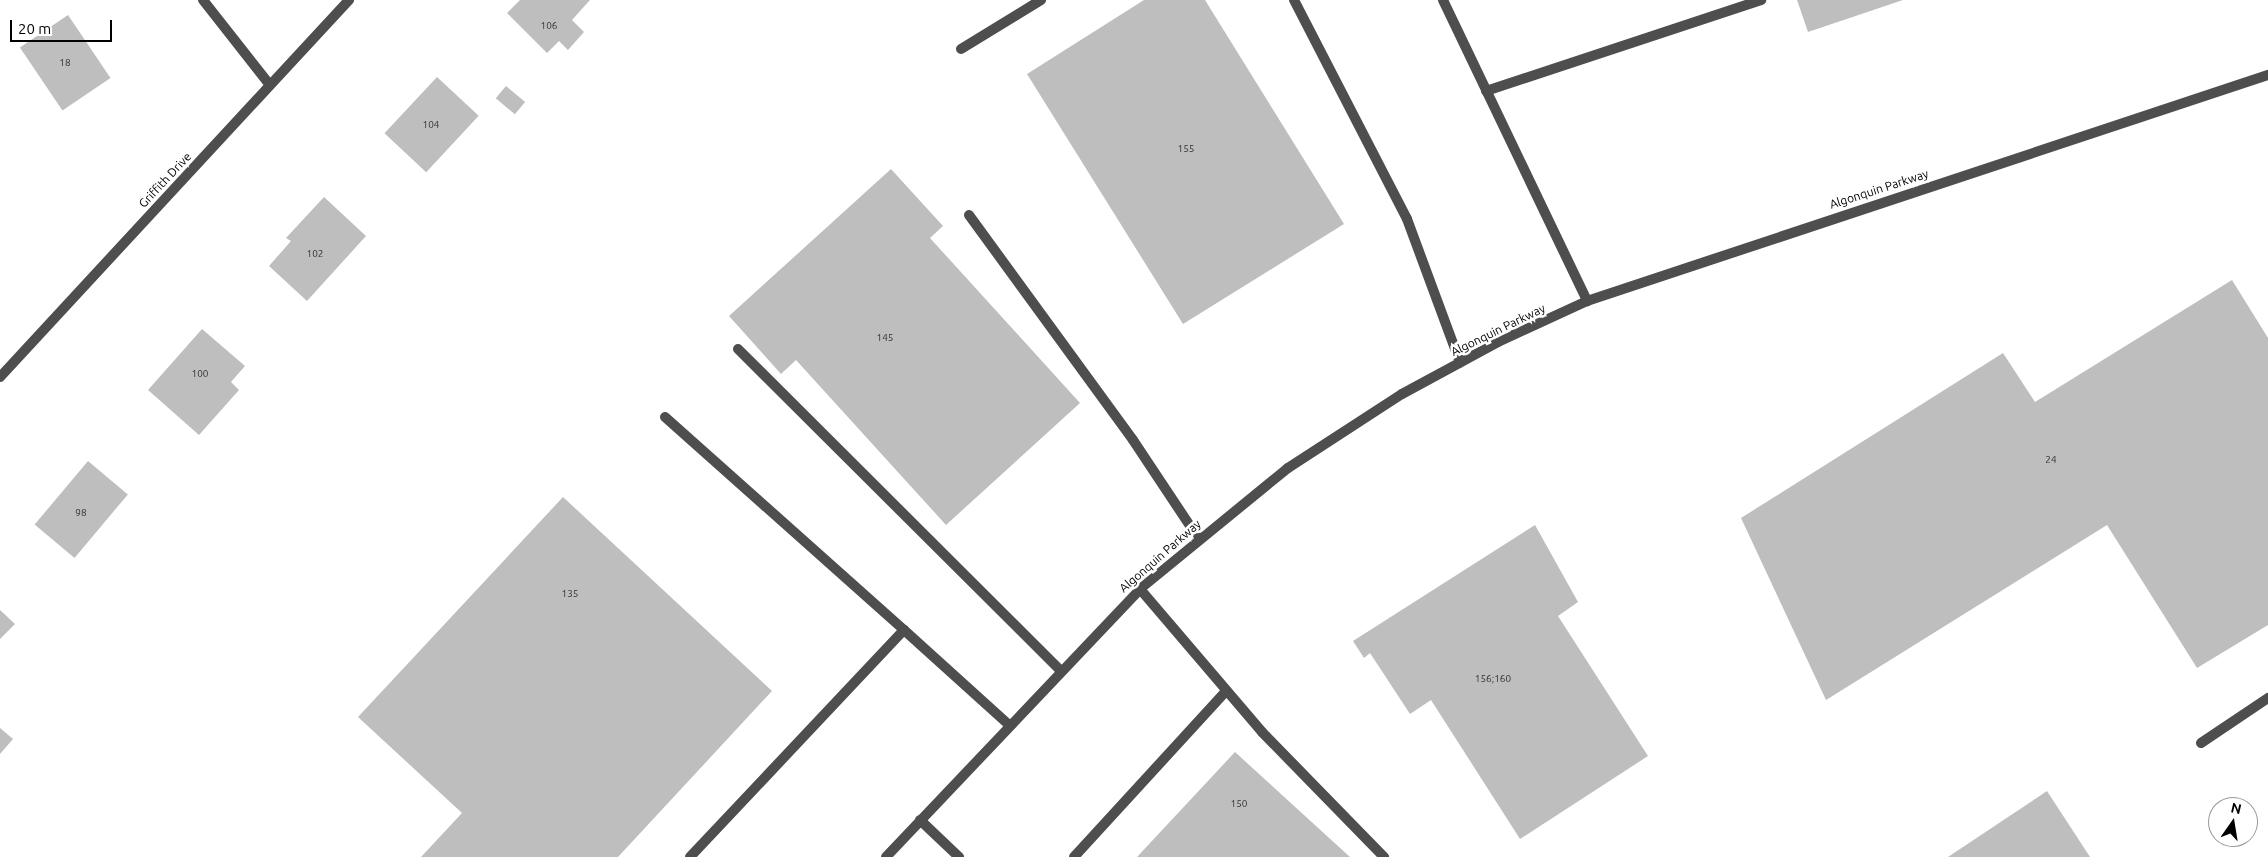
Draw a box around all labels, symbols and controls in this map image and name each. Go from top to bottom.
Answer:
scale bar [12,10,115,42]
text: 20 m [18,20,51,37]
house number: 106 [541,20,557,32]
house number: 18 [59,57,71,69]
house number: 104 [423,119,439,131]
house number: 155 [1178,143,1194,155]
street label: Griffith Drive [136,149,194,211]
street label: Algonquin Parkway [1828,166,1930,212]
house number: 102 [307,248,323,260]
street label: Algonquin Parkway [1448,301,1548,359]
house number: 145 [877,332,893,344]
house number: 100 [192,368,208,380]
house number: 24 [2045,454,2057,466]
house number: 98 [75,507,87,519]
street label: Algonquin Parkway [1116,517,1204,595]
house number: 135 [562,588,578,600]
house number: 156;160 [1475,673,1511,685]
north arrow [2208,797,2258,847]
house number: 150 [1231,798,1247,810]
text: N [2229,799,2243,817]

